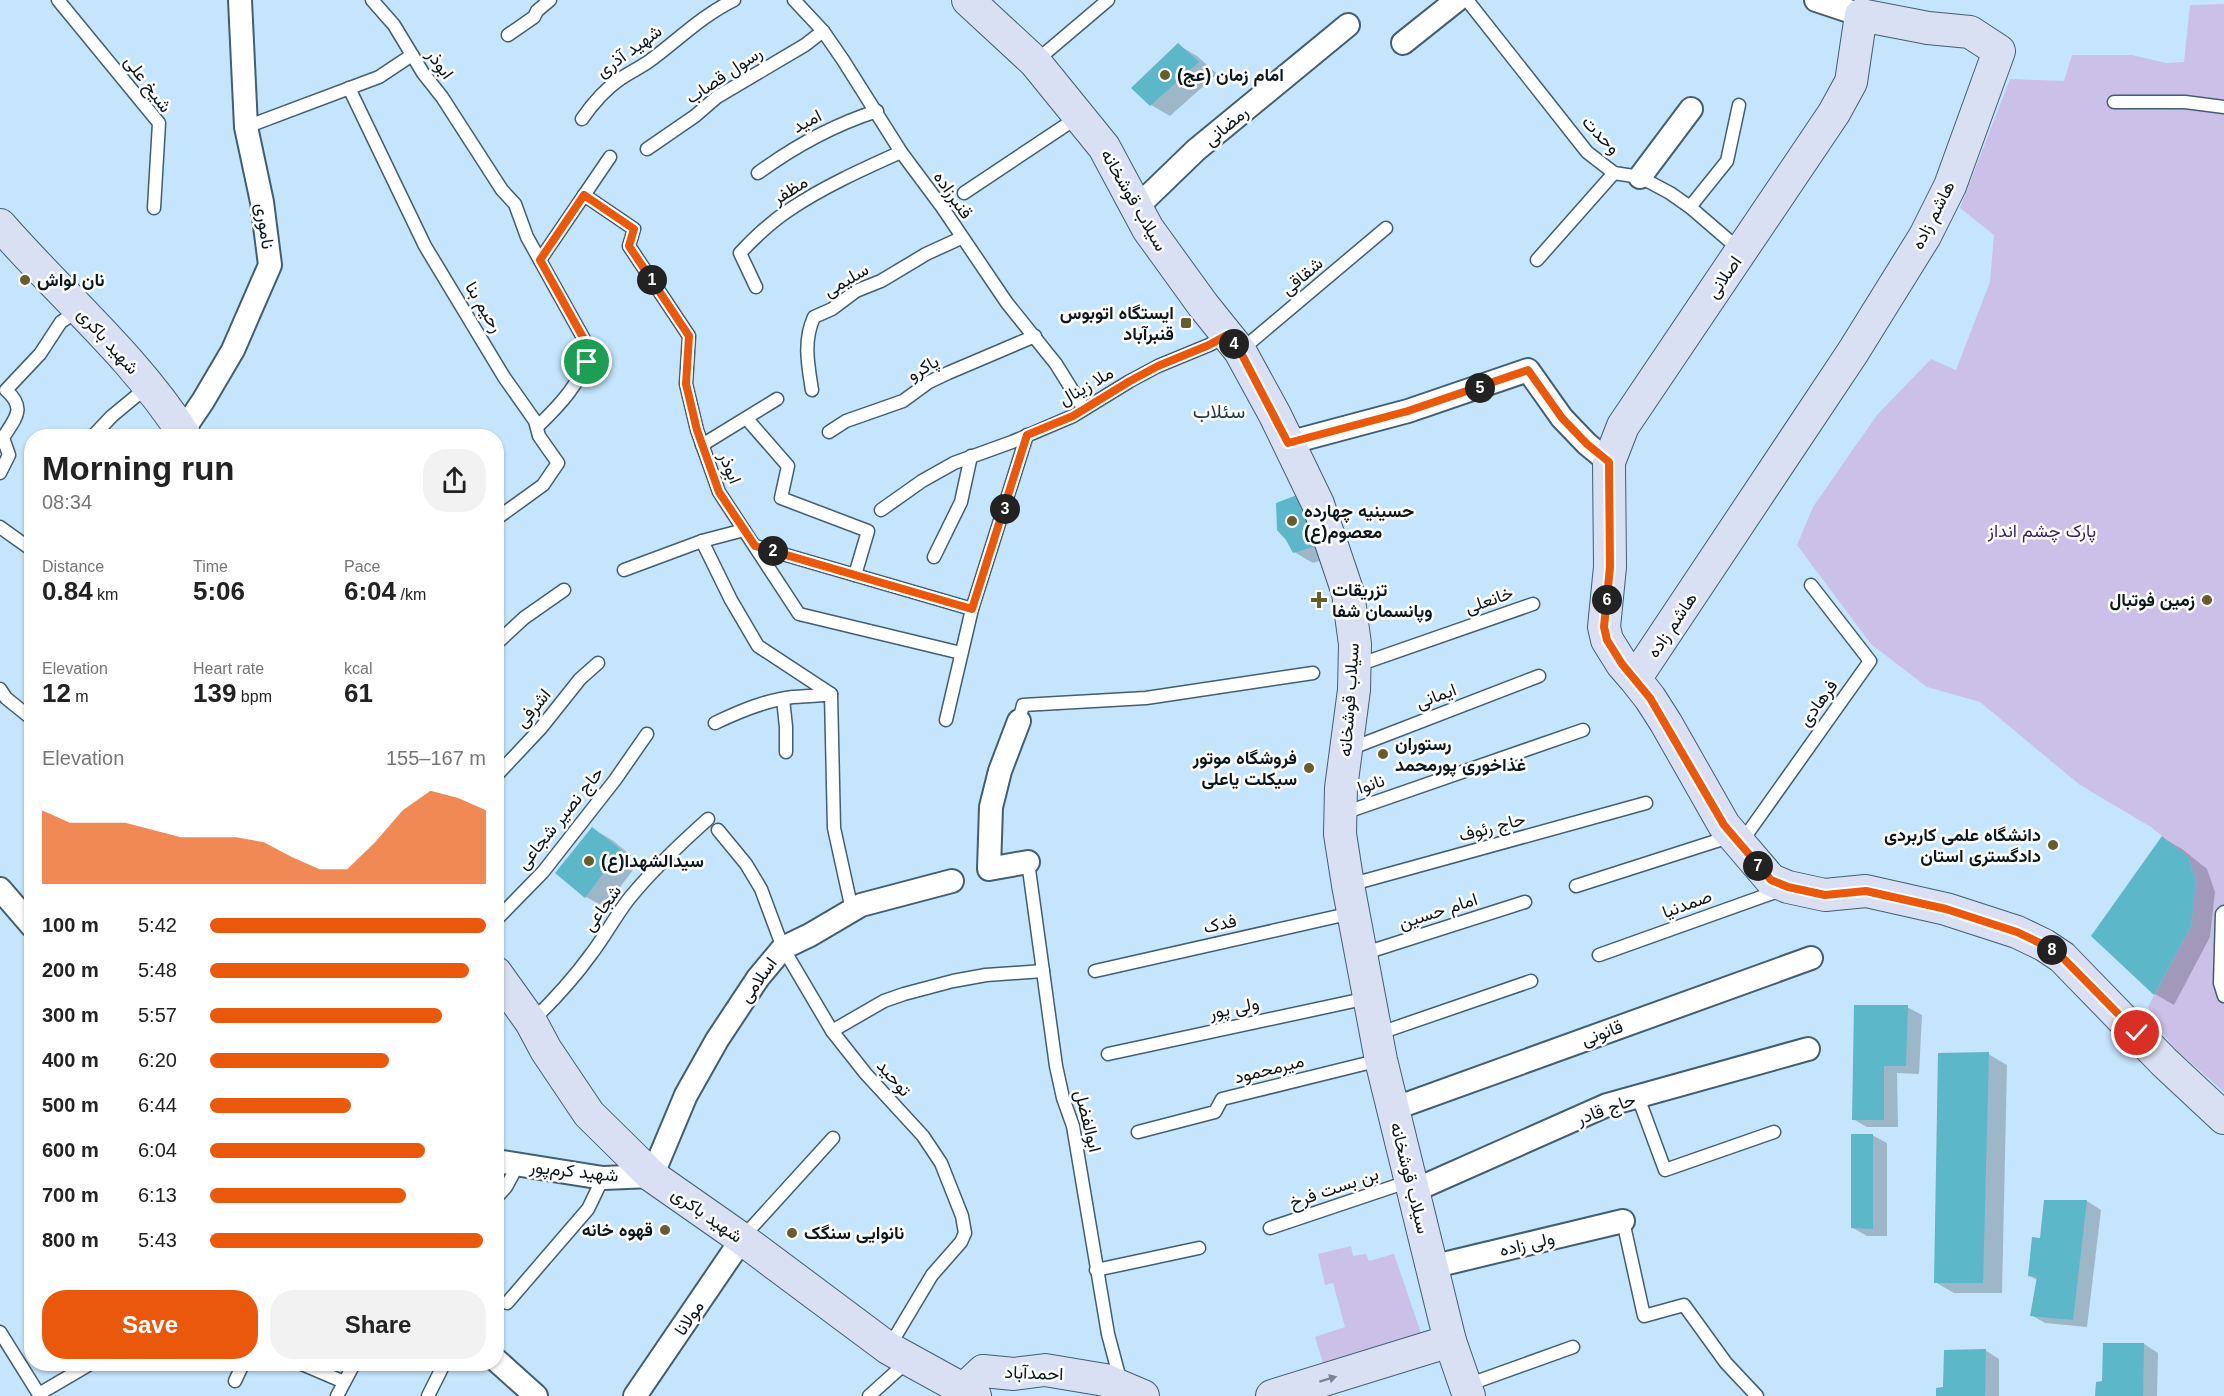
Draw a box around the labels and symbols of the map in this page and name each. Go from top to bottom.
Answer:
street label: شهید آذری [592,21,666,82]
street label: رسول قصاب [682,42,766,109]
street label: ابوذر [421,44,458,84]
street label: شیخ علی [119,52,176,118]
place label: امام زمان (عج) [1177,65,1284,87]
marker: امام زمان (عج) [1158,68,1172,82]
street label: رمضانی [1200,102,1253,151]
street label: امید [789,105,825,137]
street label: وحدت [1577,112,1624,159]
street label: سیلاب قوشخانه [1096,146,1171,255]
street label: قنبرزاده [929,167,976,223]
street label: مظفر [768,172,812,210]
street label: هاشم زاده [1907,178,1960,253]
street label: ناموری [251,202,278,250]
street label: اصلانی [1702,252,1746,303]
street label: شقاقی [1277,253,1327,300]
street label: سلیمی [820,259,873,302]
pin: 1 [637,265,667,295]
place label: نان لواش [37,270,105,291]
marker: نان لواش [18,273,32,287]
street label: رحیم بنا [459,278,507,337]
place label: ایستگاه اتوبوس قنبرآباد [1060,303,1174,345]
street label: شهید باکری [72,304,143,379]
marker: ایستگاه اتوبوس قنبرآباد [1179,316,1193,330]
pin: 4 [1219,329,1249,359]
pin [561,336,612,387]
street label: پاکرو [904,351,943,387]
street label: ملا زینال [1055,362,1117,410]
pin: 5 [1465,373,1495,403]
district label: سئلاب [1193,400,1245,423]
street label: ابوذر [713,448,745,487]
pin: 3 [990,494,1020,524]
place label: حسینیه چهارده معصوم(ع) [1304,501,1414,544]
marker: حسینیه چهارده معصوم(ع) [1285,514,1299,528]
park label: پارک چشم انداز [1987,521,2096,543]
pin: 2 [758,536,788,566]
place label: تزریقات وپانسمان شفا [1332,580,1433,623]
street label: خانعلی [1462,582,1516,618]
pin: 6 [1592,585,1622,615]
street label: هاشم زاده [1643,589,1703,662]
place label: زمین فوتبال [2109,590,2195,611]
marker: تزریقات وپانسمان شفا [1310,591,1328,609]
marker: زمین فوتبال [2200,593,2214,607]
street label: سیلاب قوشخانه [1335,642,1364,758]
street label: فرهادی [1795,676,1842,731]
street label: ایمانی [1413,679,1459,714]
street label: اشرفی [511,685,556,732]
place label: رستوران غذاخوری پورمحمد [1395,734,1526,777]
marker: رستوران غذاخوری پورمحمد [1376,747,1390,761]
place label: فروشگاه موتور سیکلت یاعلی [1192,748,1297,790]
marker: فروشگاه موتور سیکلت یاعلی [1302,761,1316,775]
street label: حاج نصیر شجاعی [513,763,609,874]
street label: نانوا [1355,770,1387,799]
street label: حاج رئوف [1457,809,1528,847]
place label: دانشگاه علمی کاربردی دادگستری استان [1884,825,2041,867]
marker: دانشگاه علمی کاربردی دادگستری استان [2046,838,2060,852]
place label: سیدالشهدا(ع) [601,851,704,873]
pin: 7 [1743,851,1773,881]
marker: سیدالشهدا(ع) [582,854,596,868]
street label: شجاعی [579,881,626,936]
street label: صمدنیا [1659,886,1715,922]
street label: امام حسین [1396,889,1481,935]
street label: فدک [1201,911,1239,937]
pin: 8 [2037,935,2067,965]
street label: اسلامی [735,954,782,1007]
street label: ولی پور [1206,993,1261,1025]
pin [2111,1007,2162,1058]
street label: قانونی [1578,1016,1626,1051]
street label: میرمحمود [1232,1051,1306,1088]
street label: توحید [872,1056,915,1101]
street label: ابوالفضل [1070,1088,1105,1154]
street label: حاج قادر [1573,1089,1639,1131]
street label: سیلاب قوشخانه [1386,1120,1434,1236]
street label: شهید کرم‌پور [527,1156,619,1188]
street label: بن بست فرخ [1287,1163,1382,1214]
street label: شهید باکری [667,1183,746,1248]
place label: قهوه خانه [582,1220,653,1241]
marker: قهوه خانه [658,1223,672,1237]
place label: نانوایی سنگک [804,1223,904,1244]
marker: نانوایی سنگک [785,1226,799,1240]
street label: ولی زاده [1497,1228,1557,1261]
street label: مولانا [670,1297,709,1340]
street label: احمدآباد [1004,1362,1064,1384]
one-way arrow [1319,1374,1337,1383]

